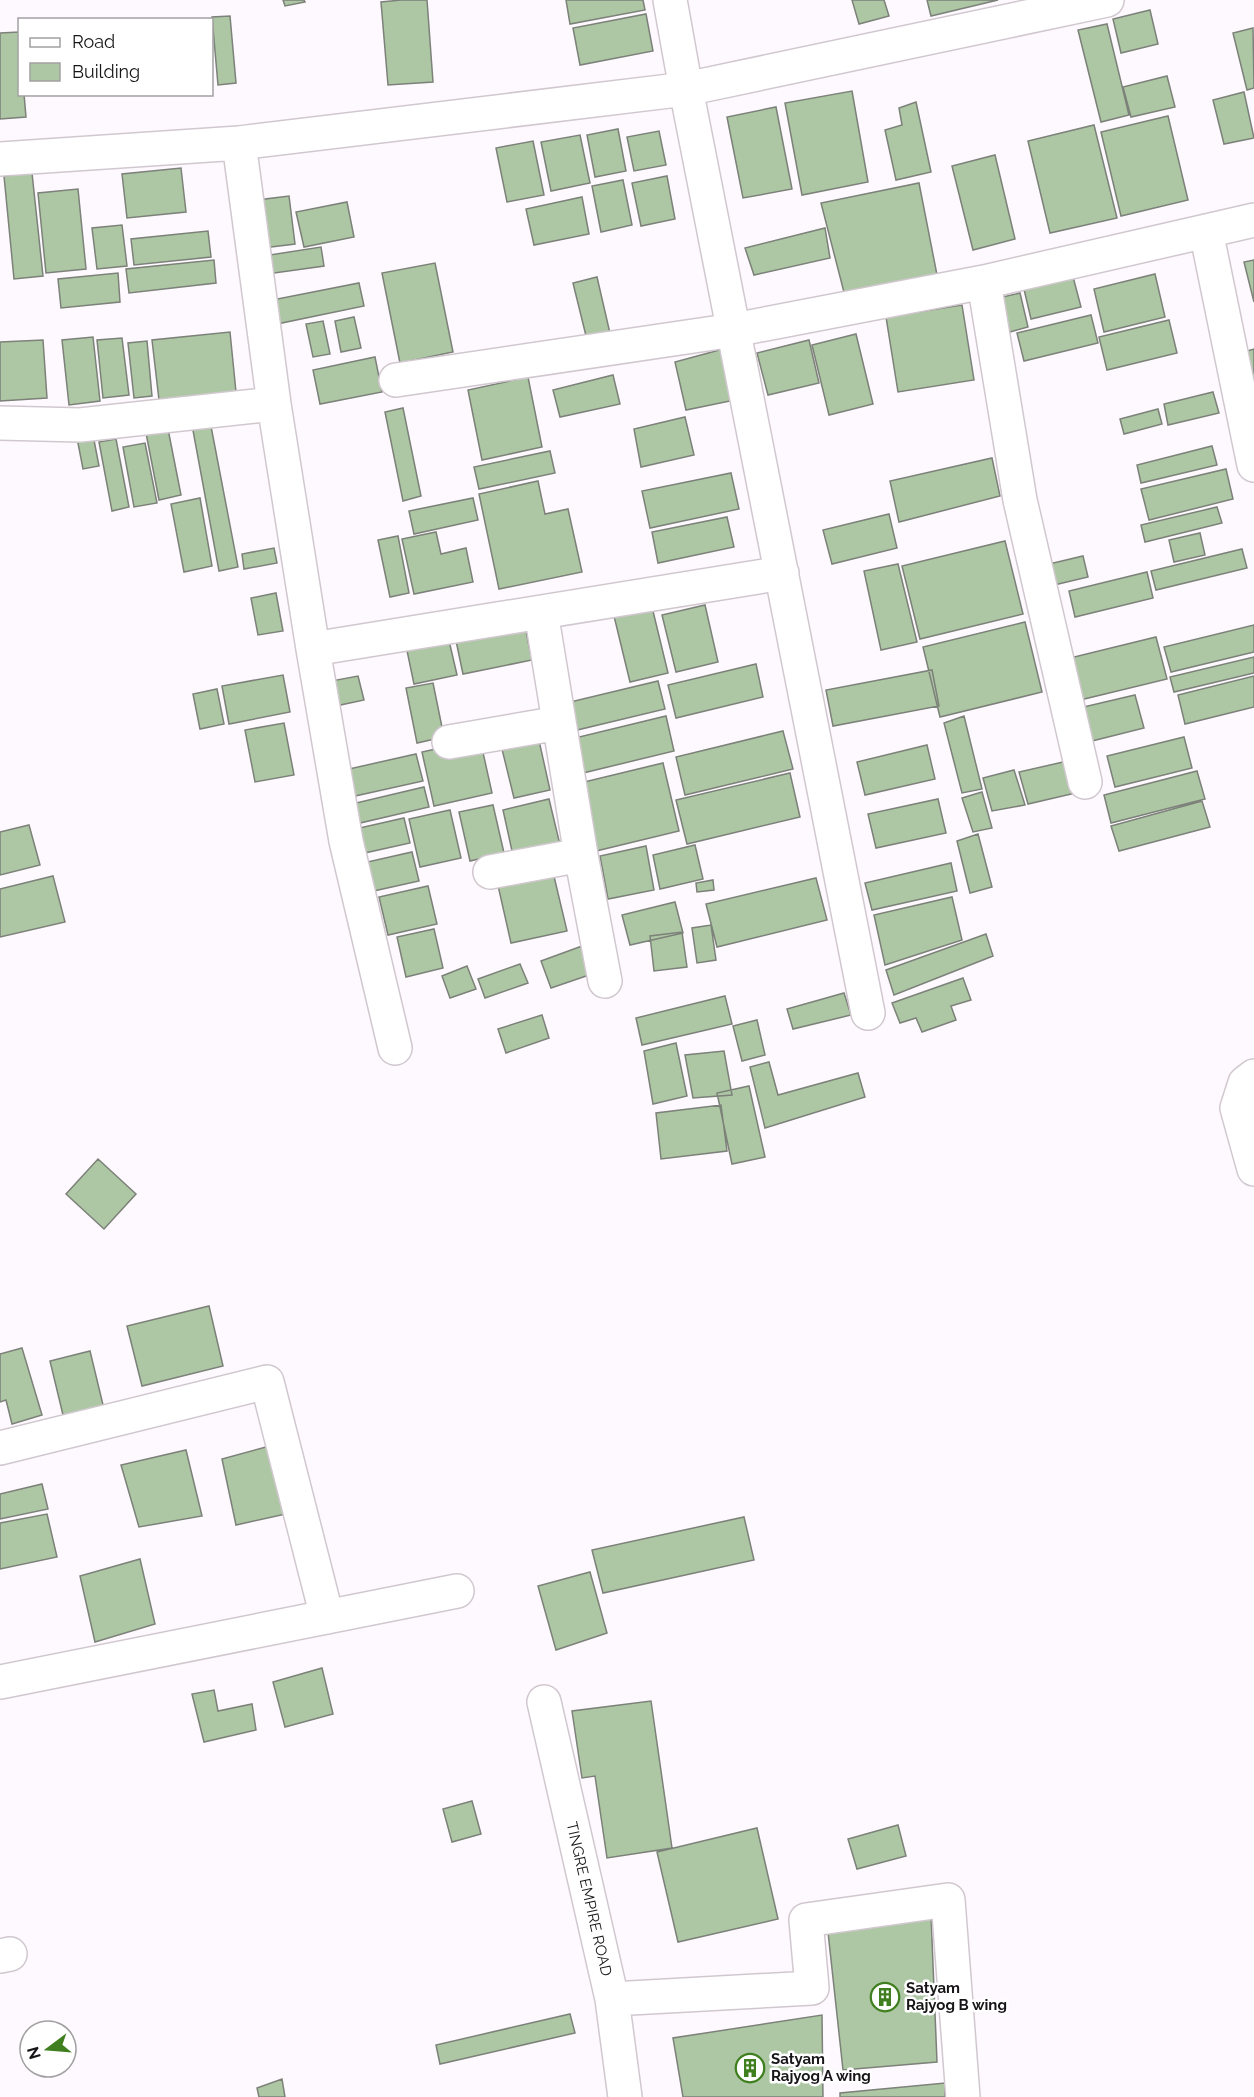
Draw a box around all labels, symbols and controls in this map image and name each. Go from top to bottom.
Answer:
legend [18,18,213,96]
text: Road [72,31,115,52]
text: Building [72,61,140,82]
street label: TINGRE EMPIRE ROAD [563,1820,616,1978]
place label: Satyam Rajyog B wing [906,1979,1007,2014]
building icon: Satyam Rajyog B wing [869,1981,901,2013]
north arrow [18,2019,78,2079]
text: N [23,2045,45,2061]
place label: Satyam Rajyog A wing [771,2050,871,2085]
building icon: Satyam Rajyog A wing [734,2052,766,2084]

